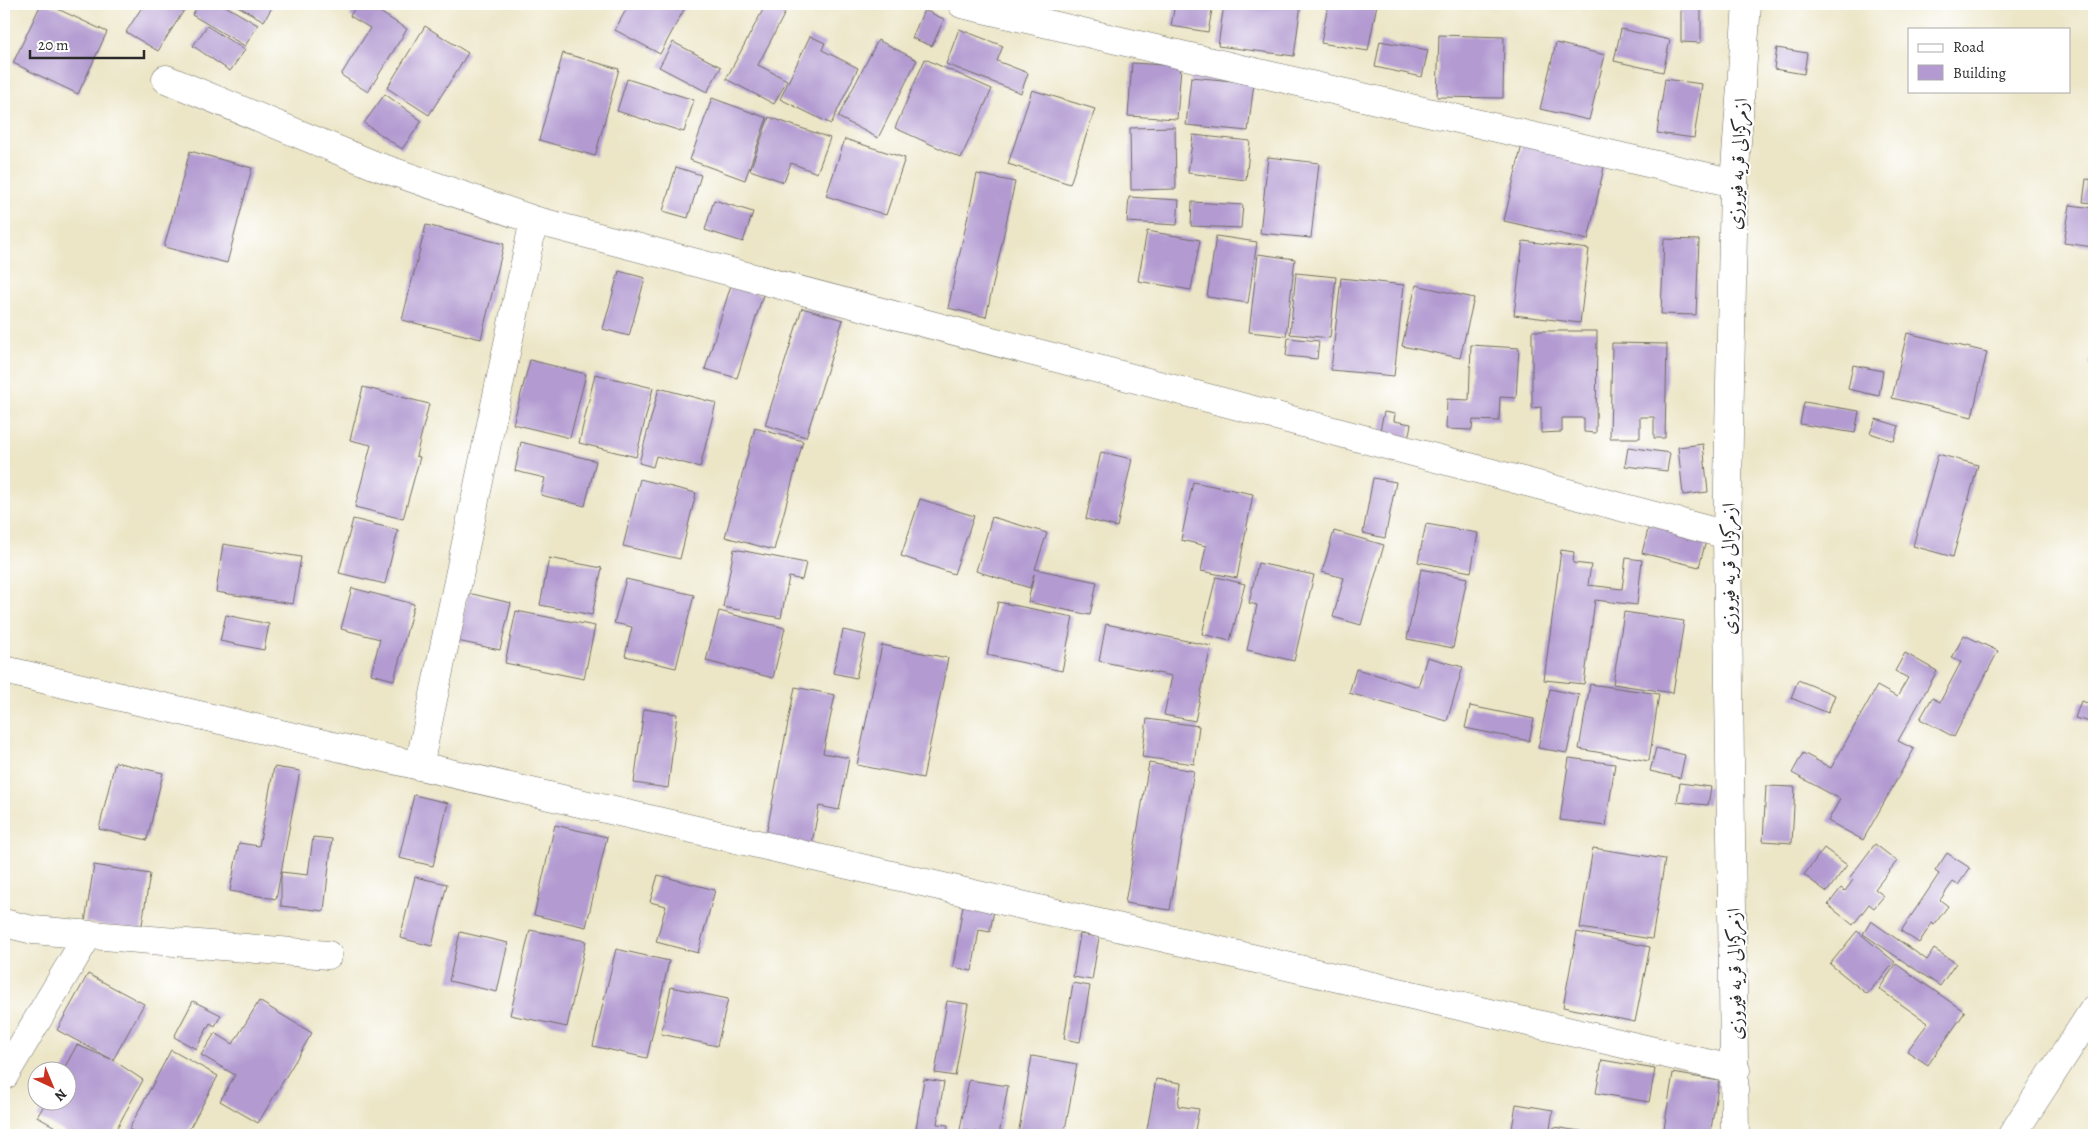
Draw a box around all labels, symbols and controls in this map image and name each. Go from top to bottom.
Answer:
scale bar [30,28,144,60]
legend [1908,28,2070,92]
text: 20 m [38,35,69,55]
text: Road [1953,37,1985,57]
text: Building [1953,63,2006,83]
street label: ازمرکزالی قریه فیروزی [1722,97,1754,231]
street label: ازمرکزالی قریه فیروزی [1716,503,1742,635]
street label: ازمرکزالی قریه فیروزی [1721,908,1749,1040]
north arrow [28,1062,78,1112]
text: N [50,1085,71,1105]

